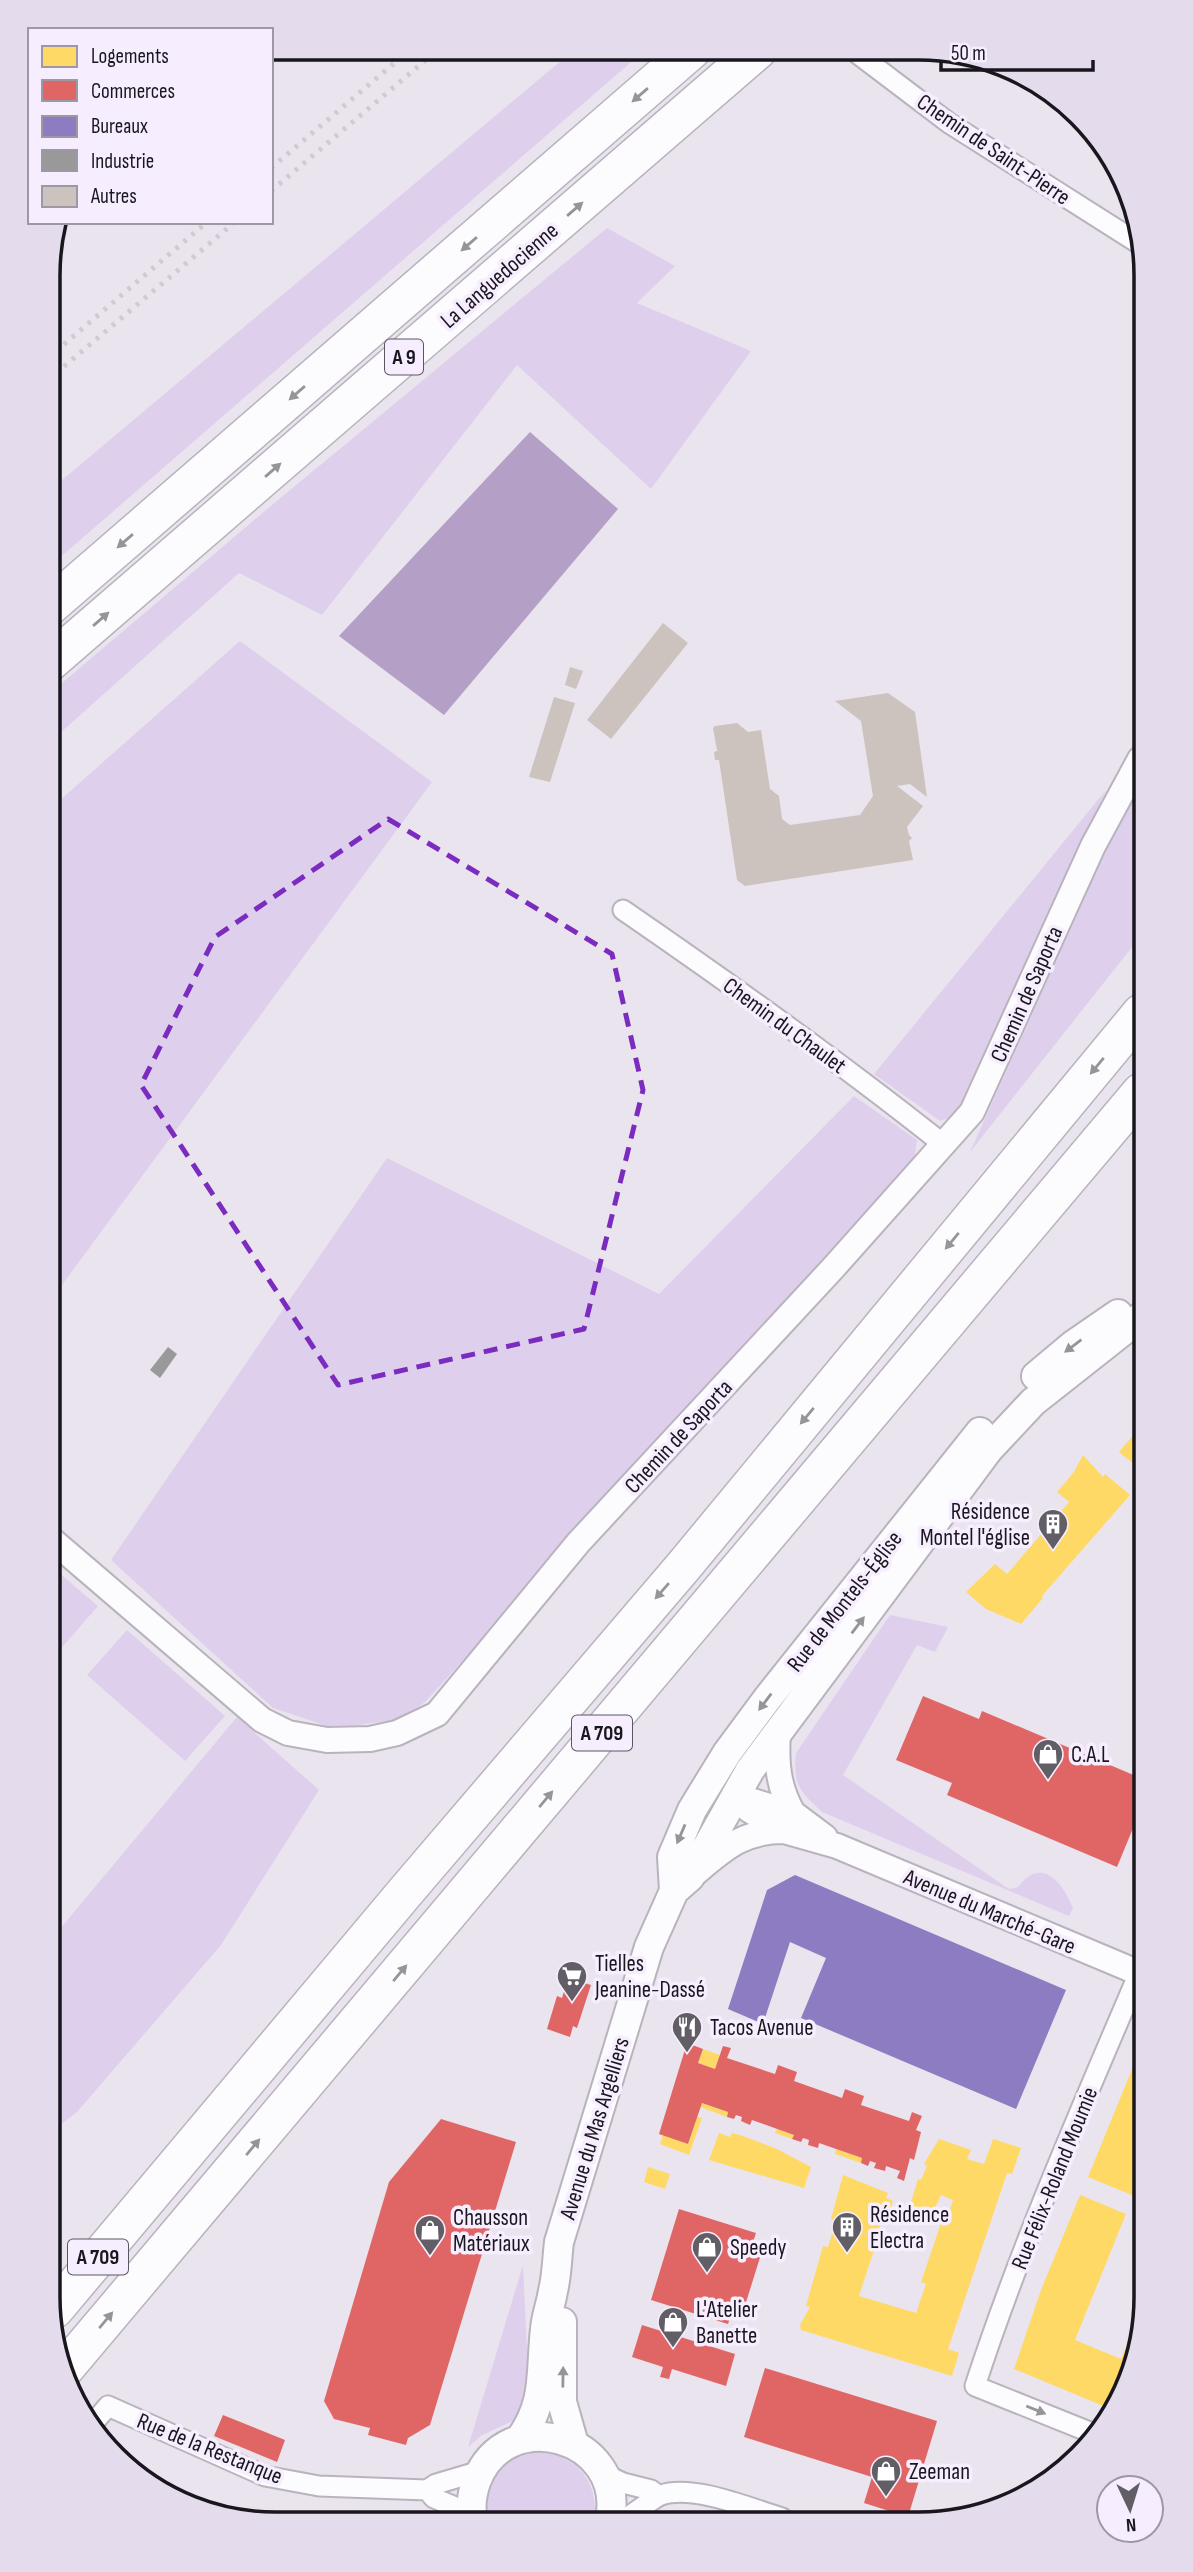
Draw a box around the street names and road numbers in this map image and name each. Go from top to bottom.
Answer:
street label: Chemin de Saint-Pierre [911,88,1075,211]
street label: La Languedocienne [435,217,564,335]
road number: A 9 [385,340,423,374]
street label: Chemin de Saporta [984,922,1069,1067]
street label: Chemin du Chaulet [717,972,852,1080]
street label: Chemin de Saporta [619,1374,739,1500]
street label: Rue de Montels-Église [781,1526,908,1678]
road number: A 709 [572,1716,632,1750]
street label: Avenue du Marché-Gare [899,1863,1080,1961]
street label: Avenue du Mas Argelliers [554,2034,636,2224]
street label: Rue Félix-Roland Moumie [1006,2083,1104,2274]
road number: A 709 [68,2240,128,2274]
street label: Rue de la Restanque [133,2407,286,2491]

